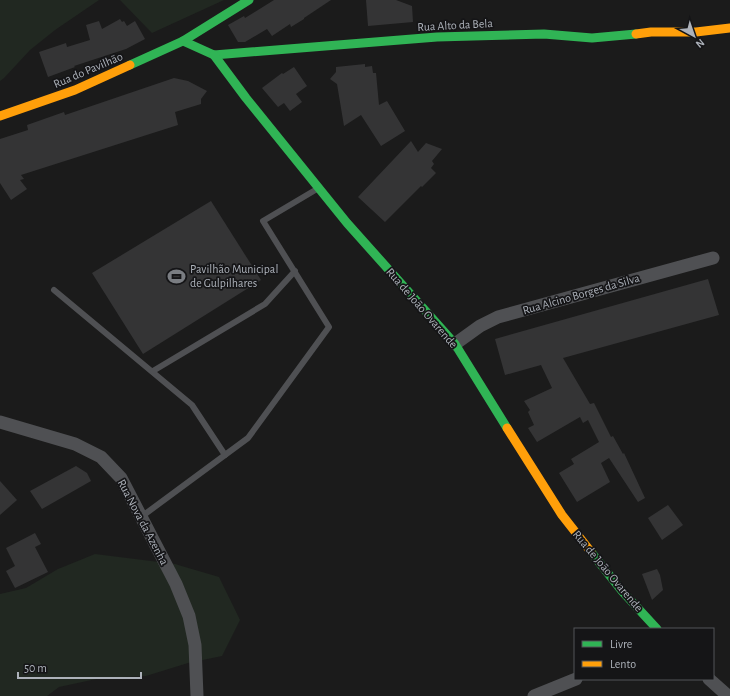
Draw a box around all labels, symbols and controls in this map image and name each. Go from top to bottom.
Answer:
north arrow [674,16,714,56]
street label: Rua Alto da Bela [417,17,494,33]
text: N [694,37,707,50]
street label: Rua do Pavilhão [52,50,125,90]
place label: Pavilhão Municipal de Gulpilhares [190,263,278,289]
sports icon: Pavilhão Municipal de Gulpilhares [167,266,187,286]
street label: Rua de João Ovarende [384,266,460,350]
street label: Rua Alcino Borges da Silva [521,271,641,316]
street label: Rua Nova da Azenha [115,477,171,567]
street label: Rua de João Ovarende [571,528,645,614]
legend [574,628,714,680]
text: Livre [610,638,632,650]
scale bar [18,654,141,680]
text: Lento [610,658,636,670]
text: 50 m [24,662,47,674]

